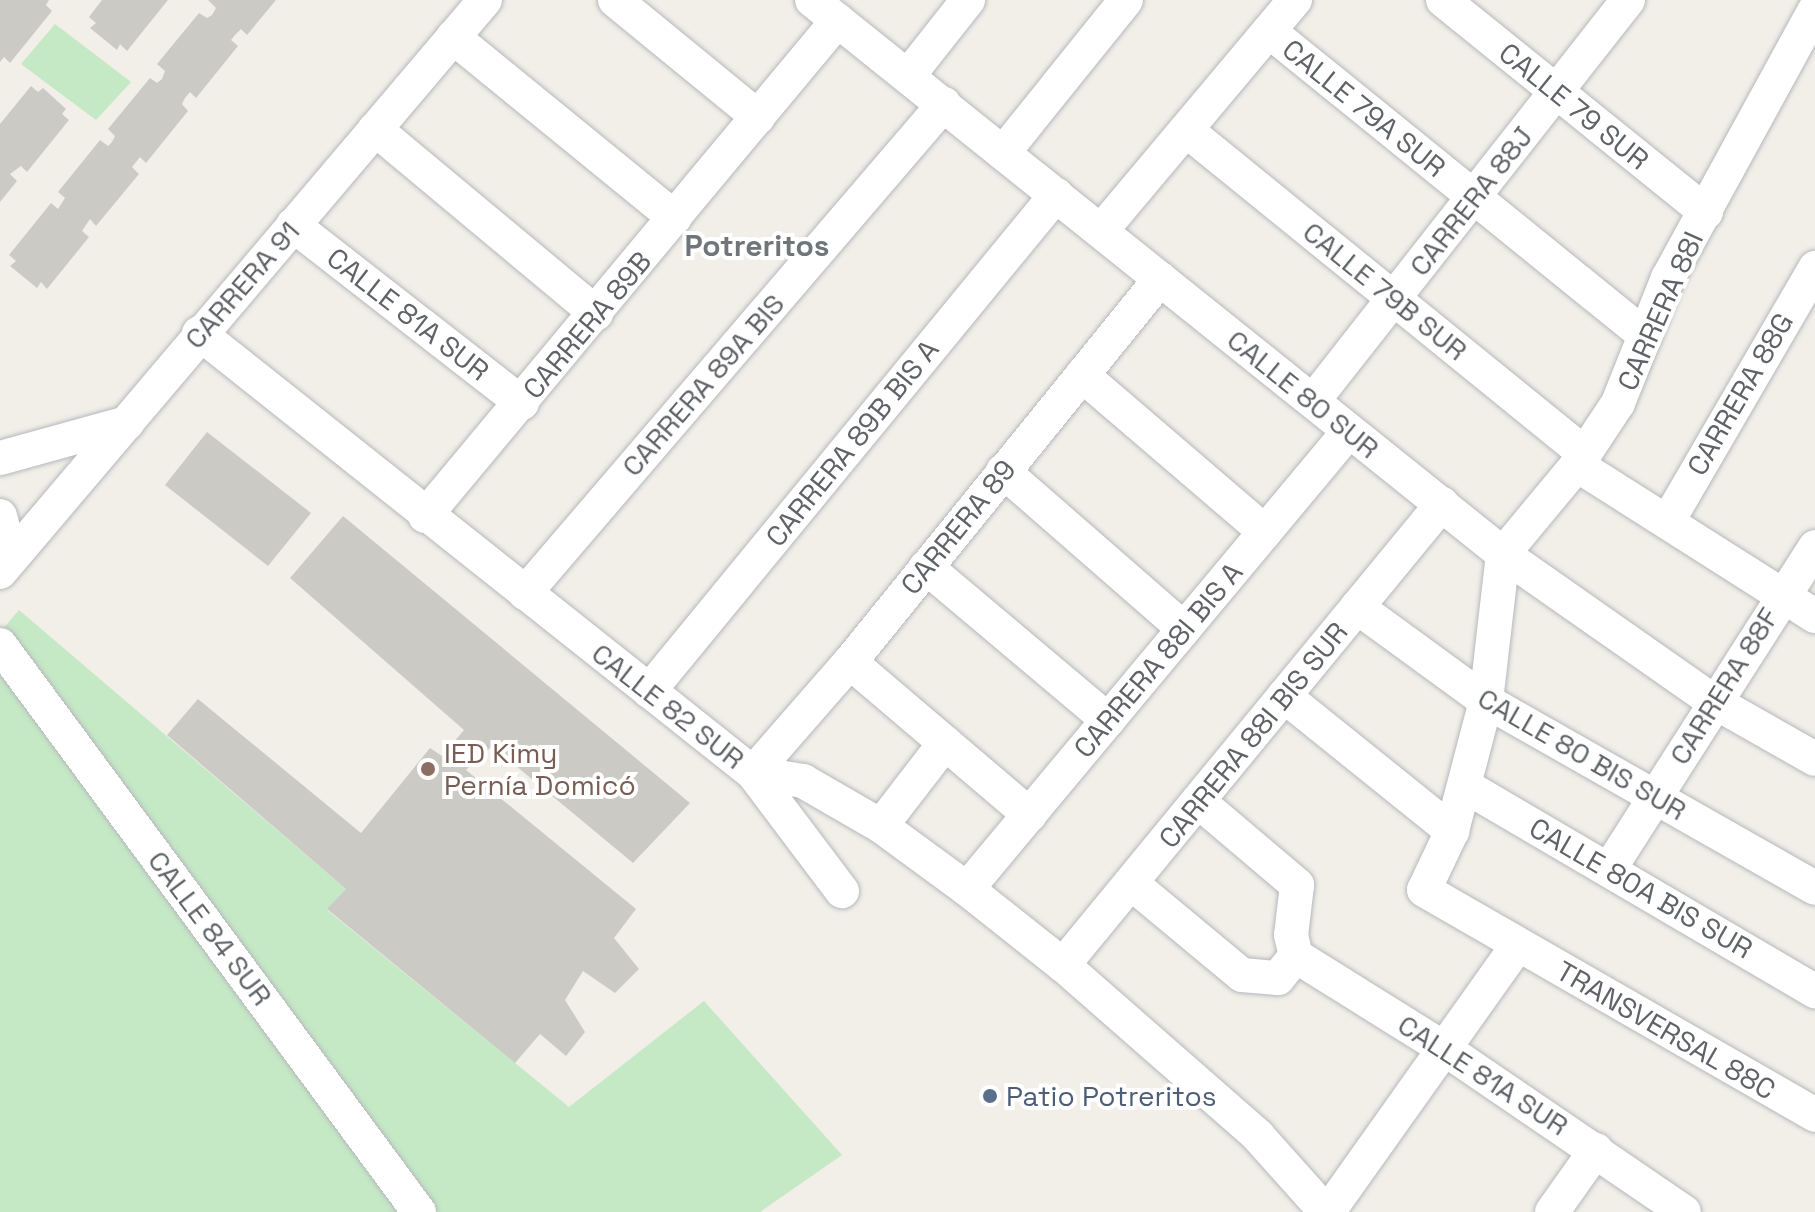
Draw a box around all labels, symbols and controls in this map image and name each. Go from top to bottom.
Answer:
street label: CALLE 79A SUR [1276,32,1452,184]
street label: CALLE 79 SUR [1493,36,1655,176]
street label: CARRERA 88J [1402,120,1540,282]
street label: CARRERA 91 [178,214,306,356]
street label: CALLE 79B SUR [1296,215,1474,367]
street label: CARRERA 88I [1610,226,1710,396]
district label: Potreritos [684,228,830,264]
street label: CALLE 81A SUR [320,240,496,388]
street label: CARRERA 89B [516,244,658,406]
street label: CARRERA 89A BIS [615,287,791,483]
street label: CARRERA 88G [1680,307,1800,481]
street label: CALLE 80 SUR [1221,323,1385,465]
street label: CARRERA 89B BIS A [758,333,946,553]
street label: CARRERA 89 [893,453,1023,601]
street label: CARRERA 88I BIS A [1066,555,1250,765]
street label: CARRERA 88F [1662,601,1786,771]
street label: CARRERA 88I BIS SUR [1151,615,1355,855]
street label: CALLE 82 SUR [585,636,751,776]
street label: CALLE 80 BIS SUR [1472,681,1692,827]
place label: IED Kimy Pernía Domicó [444,736,636,802]
marker: IED Kimy Pernía Domicó [419,760,437,778]
street label: CALLE 80A BIS SUR [1523,810,1759,966]
street label: CALLE 84 SUR [141,844,279,1012]
street label: TRANSVERSAL 88C [1550,953,1782,1107]
street label: CALLE 81A SUR [1391,1007,1575,1143]
place label: Patio Potreritos [1006,1079,1216,1113]
marker: Patio Potreritos [981,1087,999,1105]

